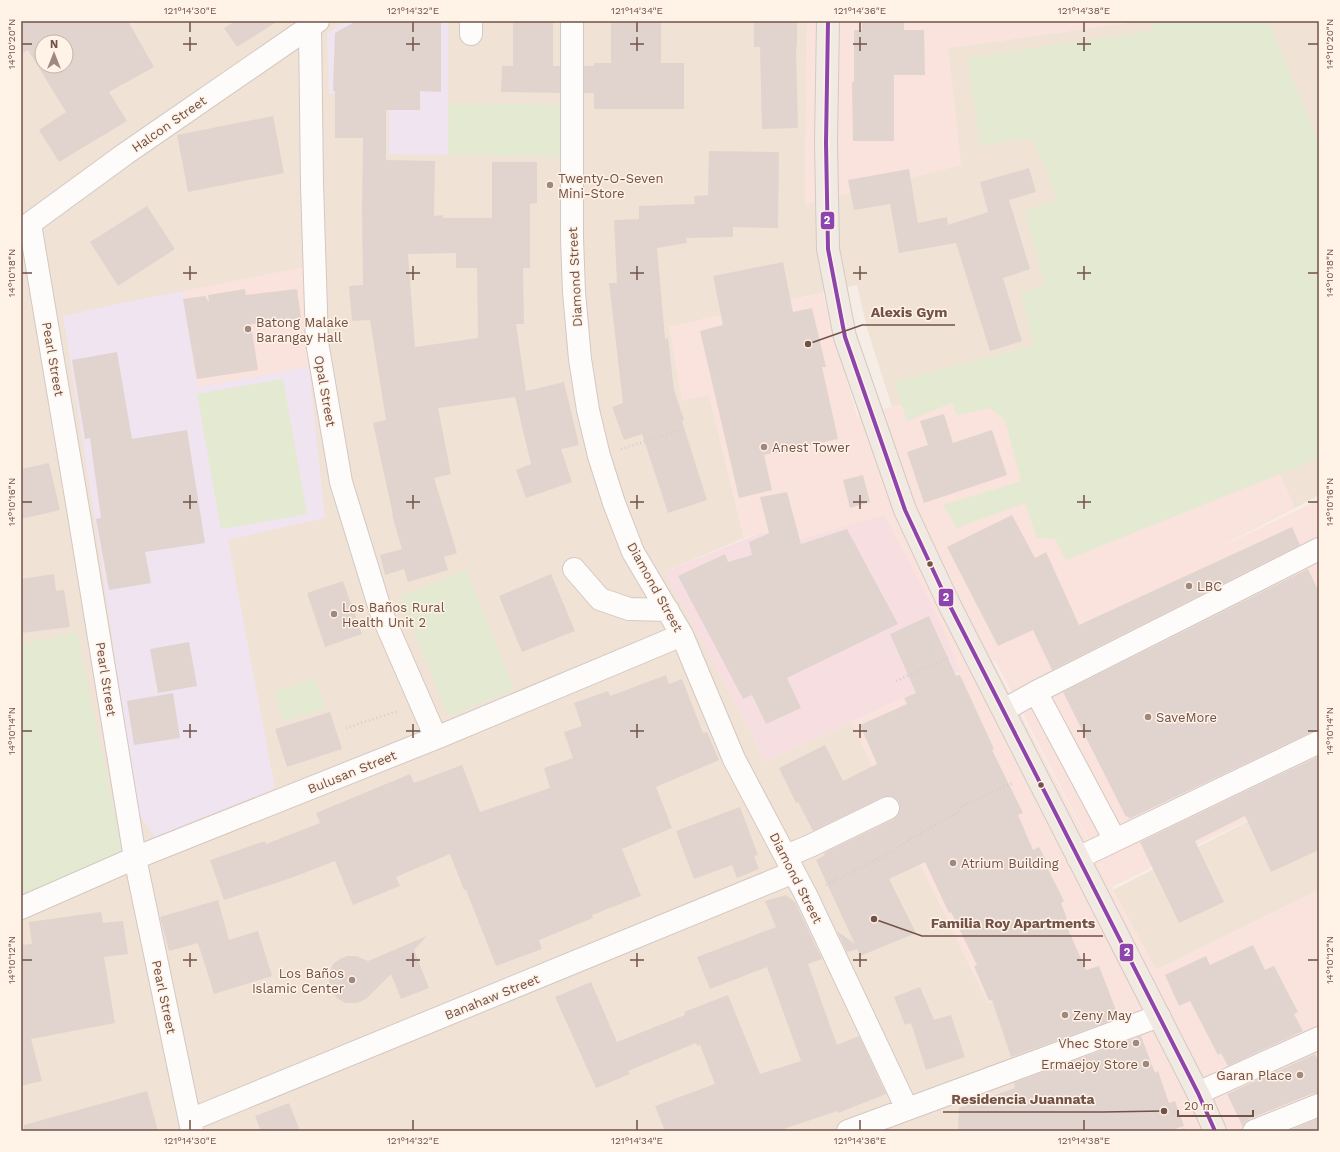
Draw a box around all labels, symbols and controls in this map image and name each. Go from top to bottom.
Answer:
text: 121°14'30"E [164,5,216,16]
text: 121°14'32"E [387,5,439,16]
text: 121°14'34"E [611,5,663,16]
text: 121°14'36"E [834,5,886,16]
text: 121°14'38"E [1058,5,1110,16]
text: 14°10'20"N [6,19,17,69]
text: 14°10'20"N [1324,19,1335,69]
north arrow [34,34,74,74]
text: N [50,38,58,51]
street label: Halcon Street [129,92,210,155]
place label: Twenty-O-Seven Mini-Store [558,171,664,201]
marker: Twenty-O-Seven Mini-Store [545,180,555,190]
line badge: 2 [820,211,835,230]
text: 2 [824,214,831,227]
street label: Diamond Street [565,226,585,327]
text: 14°10'18"N [6,249,17,297]
text: 14°10'18"N [1324,249,1335,297]
callout: Alexis Gym [862,299,955,325]
text: Alexis Gym [871,304,947,320]
place label: Batong Malake Barangay Hall [256,315,349,345]
street label: Pearl Street [39,321,67,398]
marker: Batong Malake Barangay Hall [243,324,253,334]
street label: Opal Street [311,354,339,428]
place label: Anest Tower [772,440,850,455]
marker: Anest Tower [759,442,769,452]
text: 14°10'16"N [6,478,17,526]
text: 14°10'16"N [1324,478,1335,526]
street label: Diamond Street [624,540,686,635]
unlabelled marker [925,559,935,569]
place label: LBC [1197,579,1222,594]
marker: LBC [1184,581,1194,591]
line badge: 2 [938,588,954,607]
text: 2 [943,591,950,604]
place label: Los Baños Rural Health Unit 2 [342,600,445,630]
marker: Los Baños Rural Health Unit 2 [329,609,339,619]
street label: Pearl Street [93,641,119,718]
text: 14°10'14"N [6,707,17,755]
text: 14°10'14"N [1324,707,1335,755]
place label: SaveMore [1156,710,1217,725]
marker: SaveMore [1143,712,1153,722]
street label: Bulusan Street [305,747,399,797]
unlabelled marker [1036,780,1046,790]
street label: Diamond Street [767,830,826,926]
place label: Atrium Building [961,856,1059,871]
marker: Atrium Building [948,858,958,868]
callout: Familia Roy Apartments [922,910,1103,936]
text: Familia Roy Apartments [931,915,1096,931]
text: 14°10'12"N [6,936,17,984]
text: 14°10'12"N [1324,936,1335,984]
line badge: 2 [1119,943,1134,962]
text: 2 [1124,946,1131,959]
street label: Pearl Street [149,959,179,1036]
place label: Los Baños Islamic Center [252,966,344,996]
street label: Banahaw Street [443,971,542,1023]
marker: Los Baños Islamic Center [347,975,357,985]
place label: Zeny May [1073,1008,1132,1023]
marker: Zeny May [1060,1010,1070,1020]
place label: Vhec Store [1058,1036,1128,1051]
marker: Vhec Store [1131,1038,1141,1048]
place label: Ermaejoy Store [1041,1057,1138,1072]
marker: Ermaejoy Store [1141,1059,1151,1069]
place label: Garan Place [1216,1068,1292,1083]
marker: Garan Place [1295,1070,1305,1080]
callout: Residencia Juannata [943,1086,1103,1112]
text: Residencia Juannata [951,1091,1096,1107]
scale bar [1178,1092,1253,1118]
text: 20 m [1184,1099,1214,1113]
text: 121°14'30"E [164,1135,216,1146]
text: 121°14'32"E [387,1135,439,1146]
text: 121°14'34"E [611,1135,663,1146]
text: 121°14'36"E [834,1135,886,1146]
text: 121°14'38"E [1058,1135,1110,1146]

